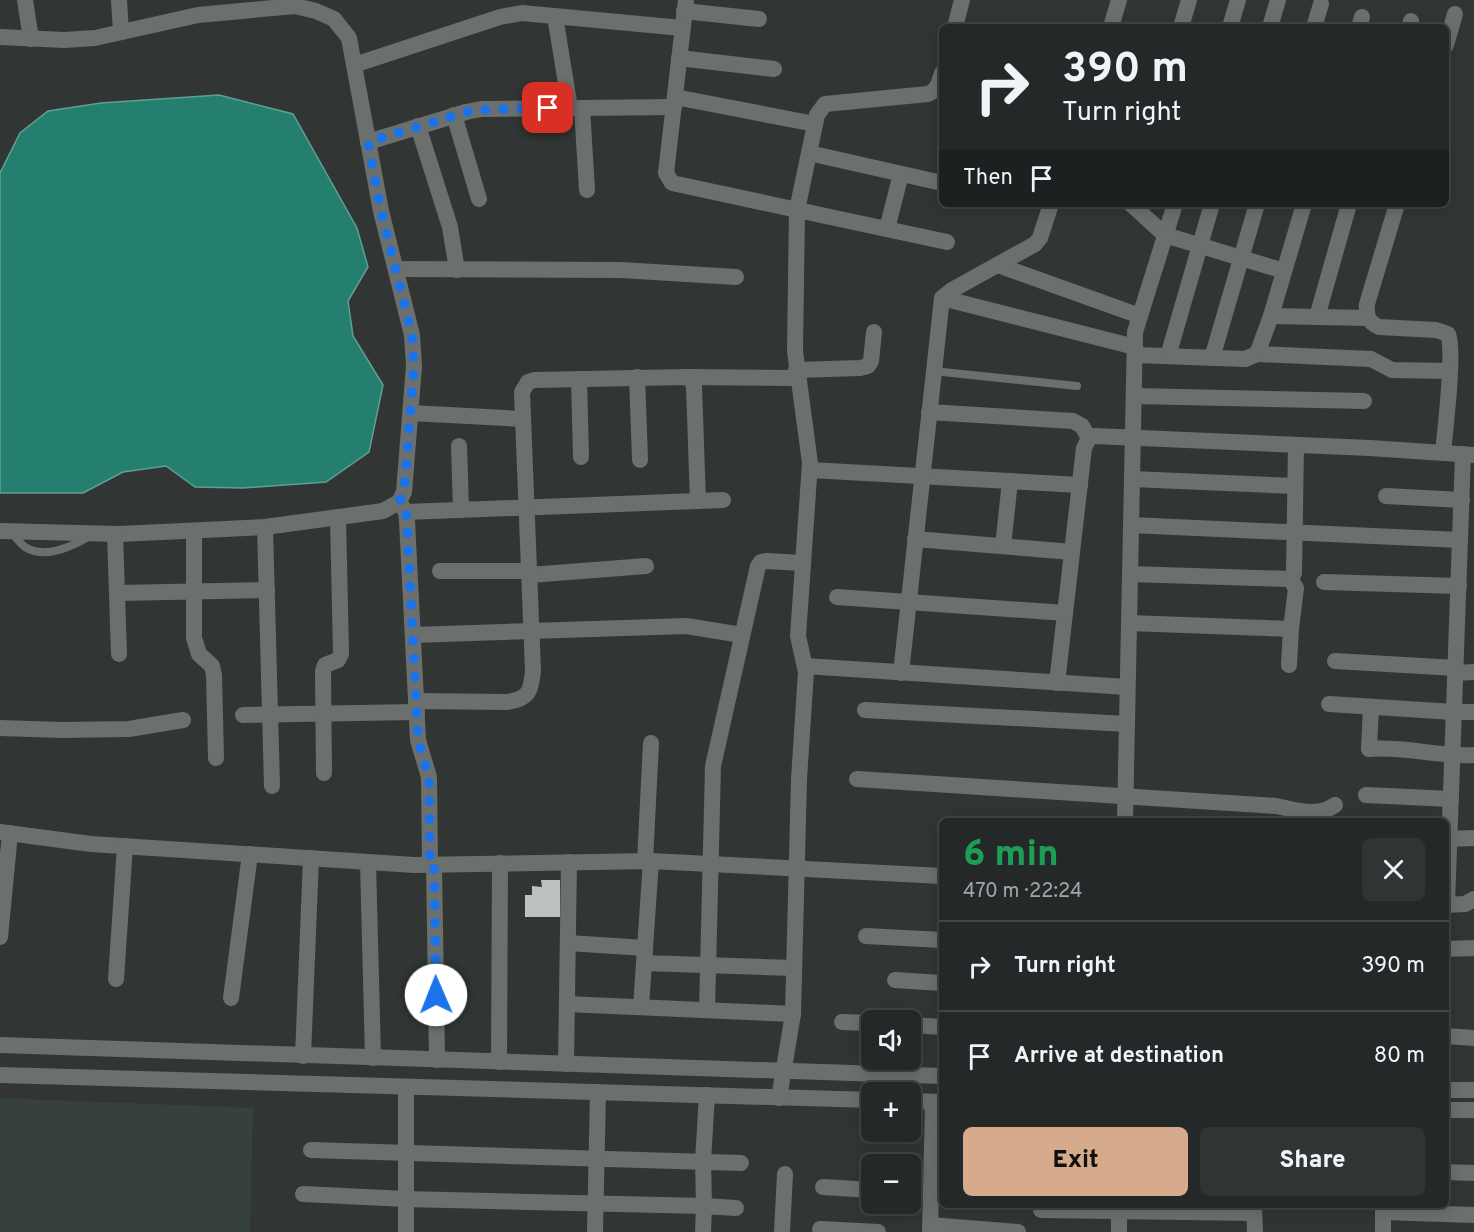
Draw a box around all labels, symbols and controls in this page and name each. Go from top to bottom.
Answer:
text: 390 m [1062,44,1188,97]
icon: right [963,48,1041,126]
pin [522,82,573,133]
icon: arrive [531,91,564,124]
text: Turn right [1062,96,1181,130]
icon: arrive [1025,162,1058,195]
text: Then [963,165,1013,192]
text: 6 min [963,833,1059,879]
button: close [1362,838,1425,901]
text: 470 m · 22:24 [963,879,1082,905]
icon: right [963,950,996,983]
text: Turn right [1014,953,1116,980]
text: 390 m [1361,953,1425,980]
position arrow [404,963,468,1027]
map controls [861,1010,921,1214]
button: sound [861,1010,921,1070]
icon: arrive [963,1040,996,1073]
text: Arrive at destination [1014,1043,1224,1070]
text: 80 m [1374,1043,1425,1070]
button: + [861,1082,921,1142]
button: Exit [963,1127,1188,1196]
button: Share [1200,1127,1425,1196]
button: − [861,1154,921,1214]

